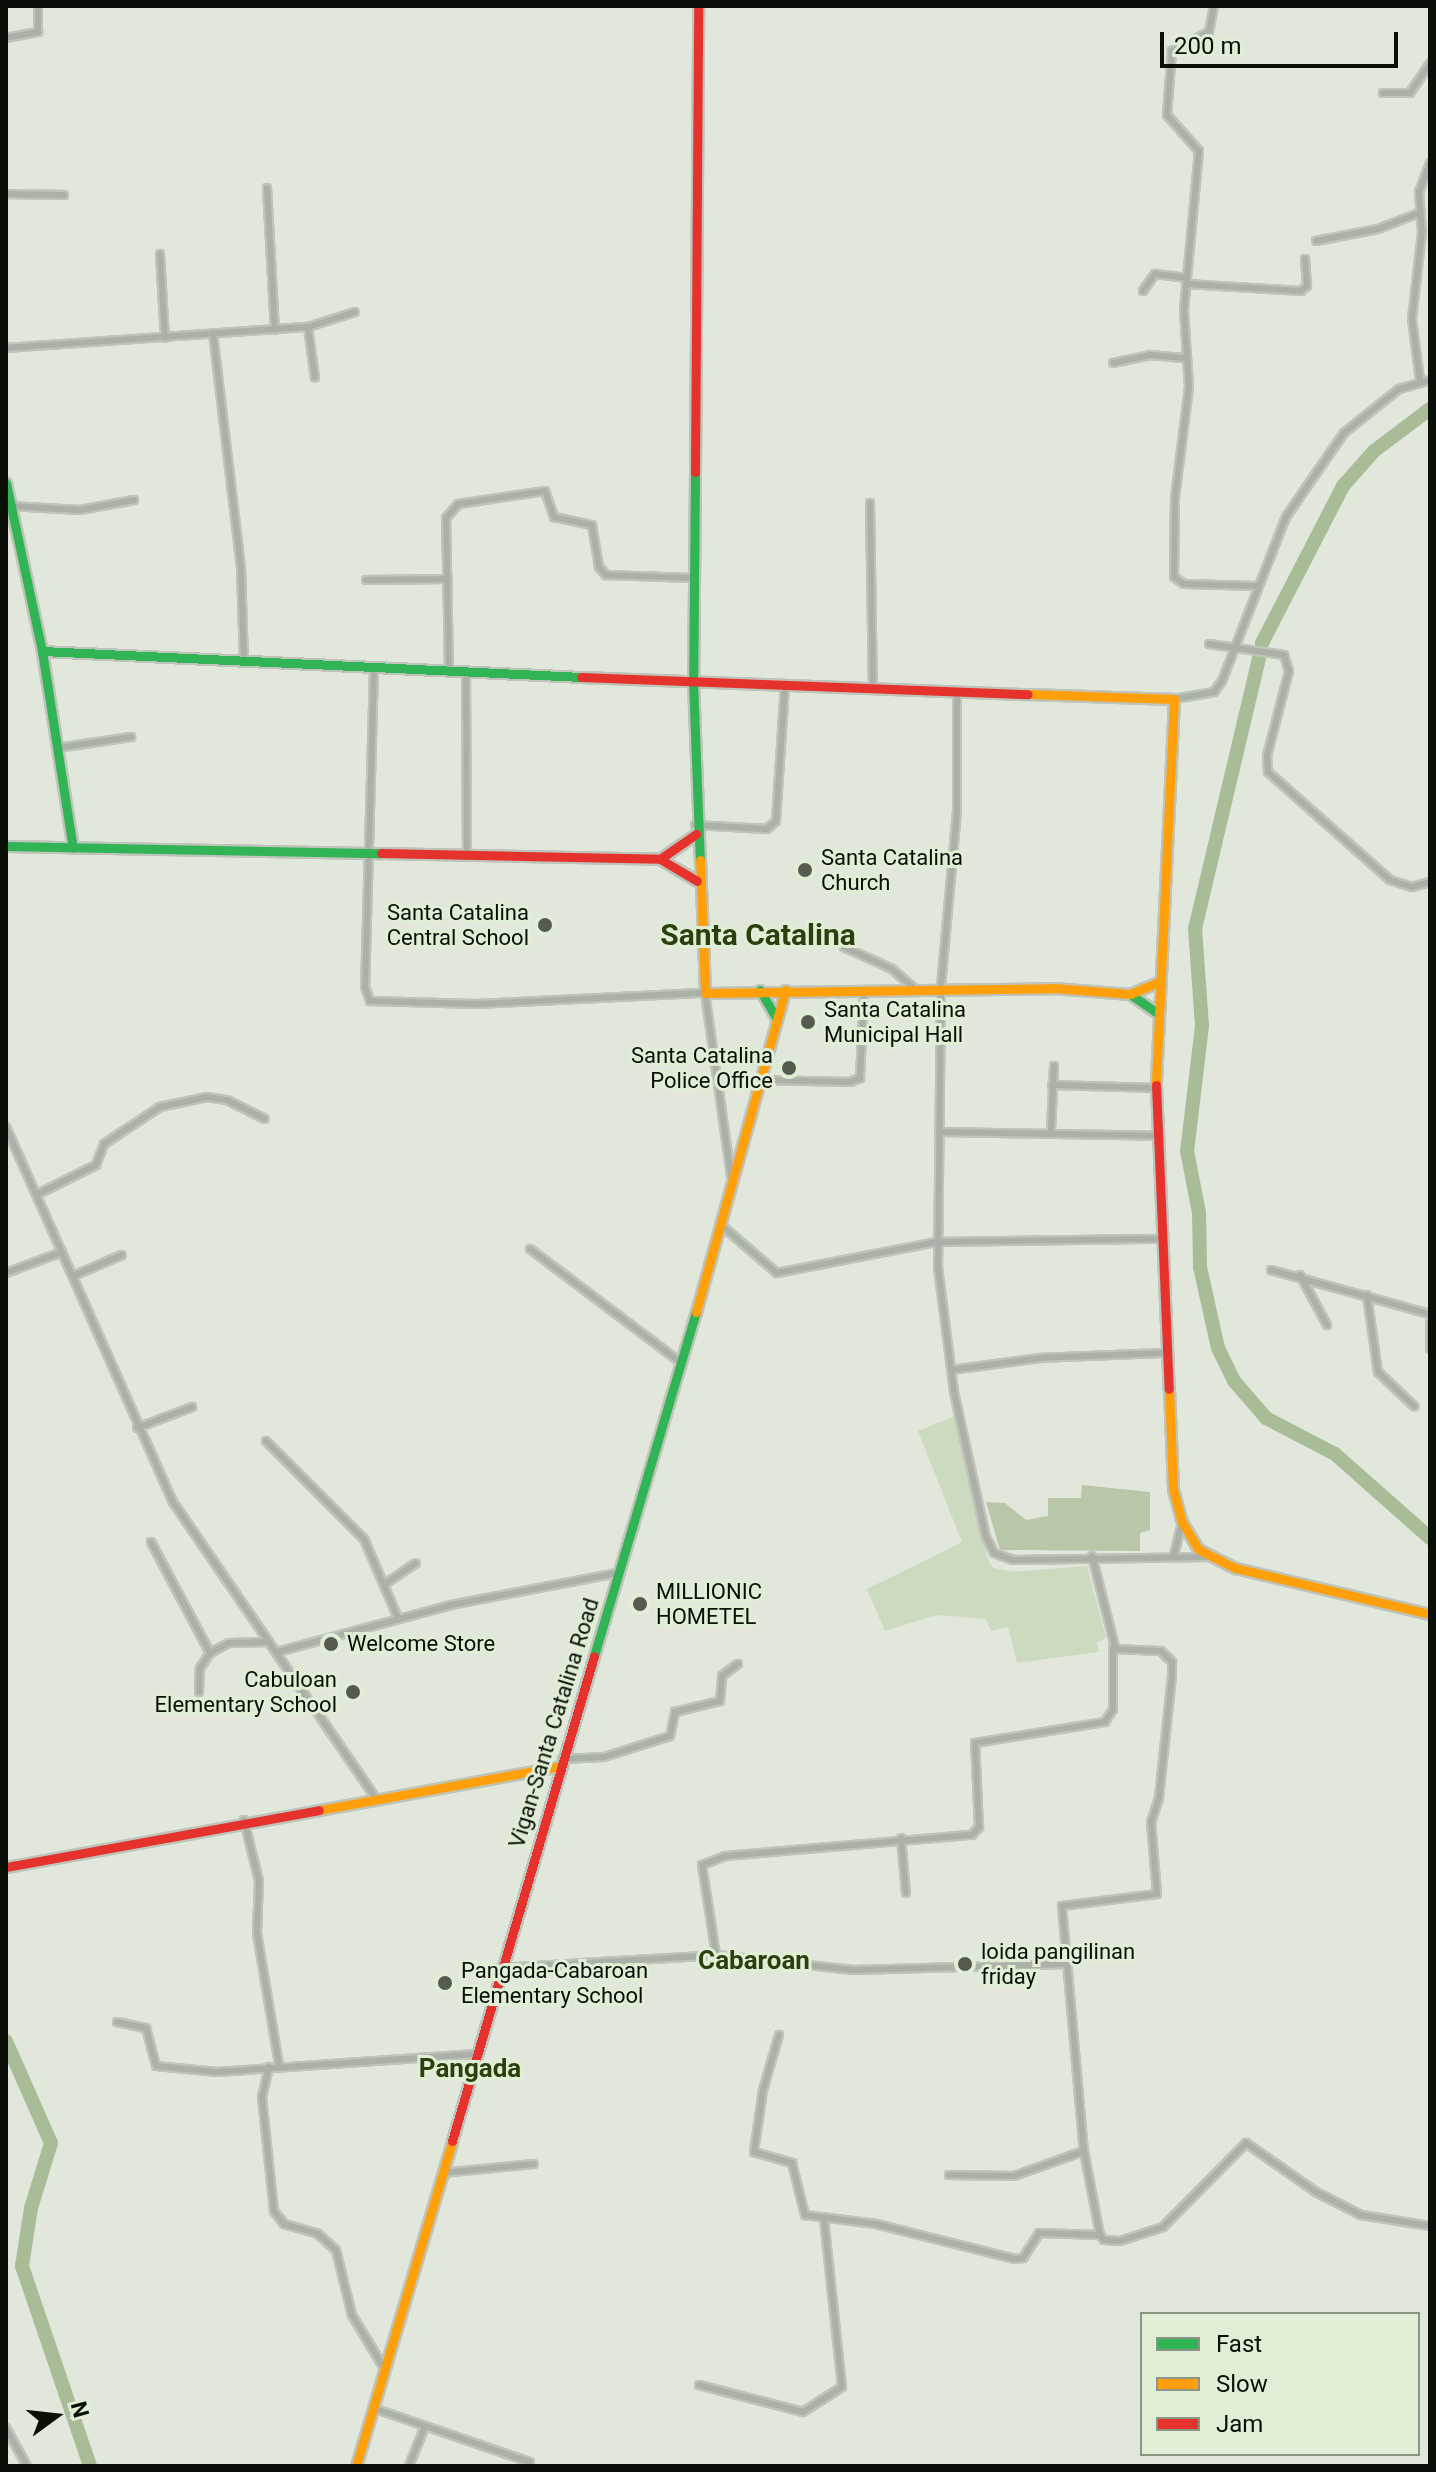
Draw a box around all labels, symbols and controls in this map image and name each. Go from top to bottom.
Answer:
scale bar [1164,16,1402,66]
text: 200 m [1174,32,1241,60]
place label: Santa Catalina Church [821,844,963,896]
marker: Santa Catalina Church [796,861,814,879]
place label: Santa Catalina Central School [387,899,529,950]
marker: Santa Catalina Central School [536,916,554,934]
district label: Santa Catalina [660,917,856,953]
place label: Santa Catalina Municipal Hall [824,996,966,1048]
marker: Santa Catalina Municipal Hall [799,1013,817,1031]
place label: Santa Catalina Police Office [631,1042,773,1094]
marker: Santa Catalina Police Office [780,1059,798,1077]
place label: MILLIONIC HOMETEL [656,1578,762,1630]
street label: Vigan-Santa Catalina Road [503,1595,605,1851]
marker: MILLIONIC HOMETEL [631,1595,649,1613]
place label: Welcome Store [347,1631,495,1657]
marker: Welcome Store [322,1635,340,1653]
place label: Cabuloan Elementary School [155,1666,337,1718]
marker: Cabuloan Elementary School [344,1683,362,1701]
place label: loida pangilinan friday [981,1938,1135,1990]
district label: Cabaroan [698,1945,810,1977]
marker: loida pangilinan friday [956,1955,974,1973]
place label: Pangada-Cabaroan Elementary School [461,1957,648,2008]
marker: Pangada-Cabaroan Elementary School [436,1974,454,1992]
district label: Pangada [419,2053,521,2085]
legend [1140,2312,1420,2456]
text: Fast [1216,2330,1262,2358]
text: Slow [1216,2370,1268,2398]
north arrow [16,2376,96,2456]
text: N [66,2399,94,2420]
text: Jam [1216,2410,1263,2438]

